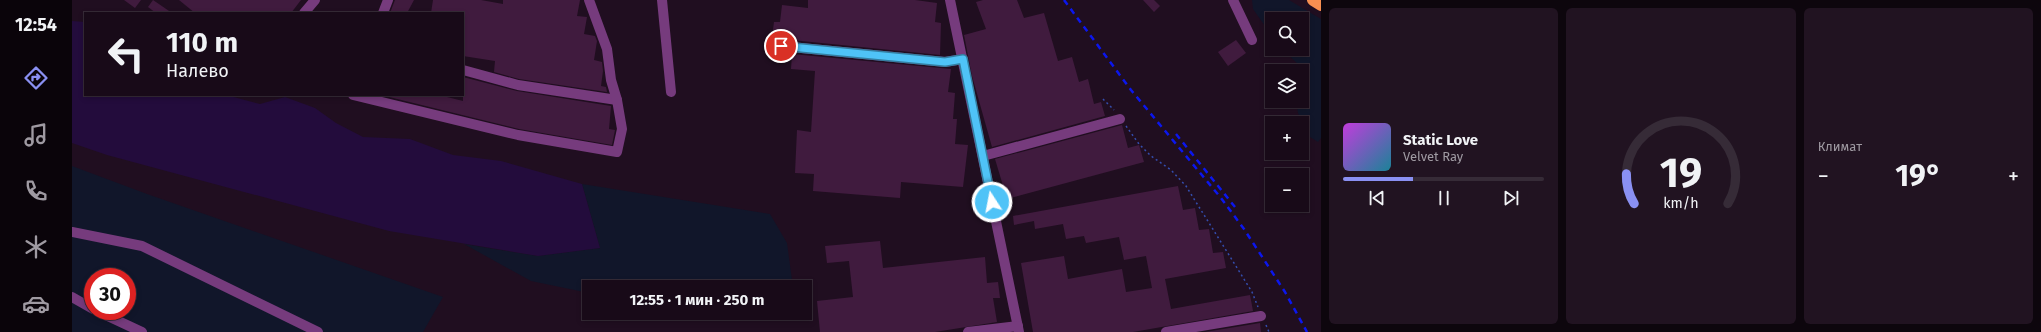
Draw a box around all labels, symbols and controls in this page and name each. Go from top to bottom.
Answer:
map controls [1265,12,1309,212]
button: search [1265,12,1309,56]
text: 12:54 [15,14,57,36]
text: 110 m [166,26,238,59]
icon: left [100,28,152,80]
pin [764,29,798,63]
icon: arrive [770,35,792,57]
text: Налево [166,60,229,82]
icon: directions [22,64,50,92]
button: layers [1265,64,1309,108]
button: + [1265,116,1309,160]
icon: music [22,121,50,149]
text: Static Love [1403,131,1478,149]
text: Климат [1818,139,1862,154]
text: 19 [1660,148,1702,198]
text: Velvet Ray [1403,149,1463,164]
text: 19° [1895,158,1942,194]
text: − [1818,163,1829,190]
text: + [2008,163,2019,190]
button: − [1265,168,1309,212]
icon: phone [22,177,50,205]
position arrow [971,181,1013,223]
icon: previous [1366,187,1388,209]
icon: pause [1433,187,1455,209]
icon: next [1500,187,1522,209]
text: km/h [1663,195,1699,212]
icon: climate [22,233,50,261]
speed limit sign: 30 [84,268,136,320]
icon: car [22,290,50,318]
text: 12:55 · 1 мин · 250 m [630,291,764,309]

